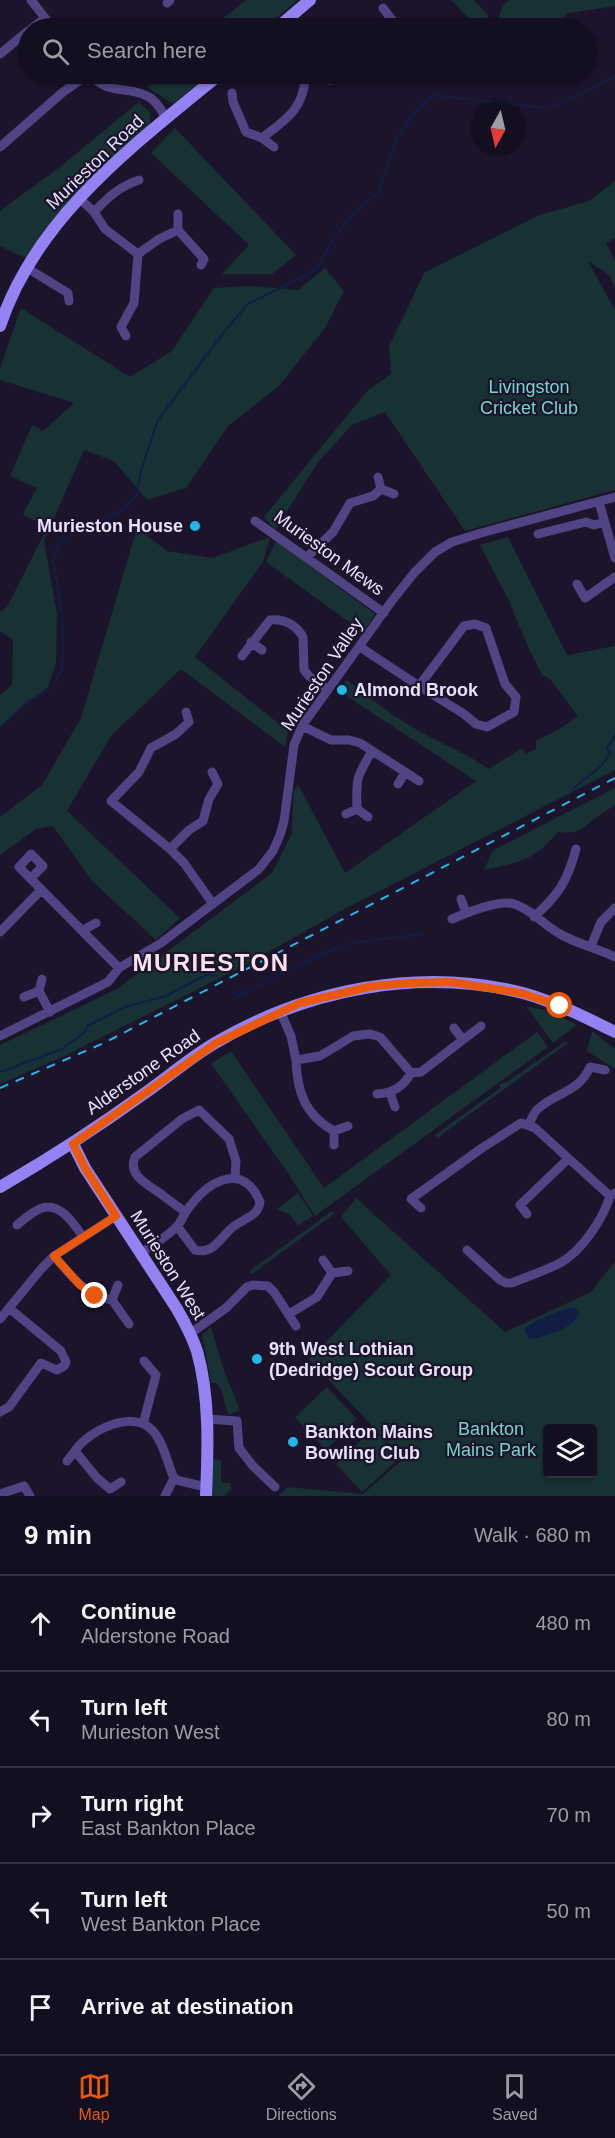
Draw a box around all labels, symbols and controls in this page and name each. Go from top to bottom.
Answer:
search box [18,18,597,84]
icon: search [39,35,72,68]
text: Search here [87,38,207,63]
north arrow [471,102,525,156]
street label: Murieston Road [42,111,148,213]
park label: Livingston Cricket Club [480,377,578,418]
street label: Murieston Mews [270,506,388,600]
place label: Murieston House [37,516,183,536]
marker: Murieston House [188,519,202,533]
street label: Murieston Valley [277,614,367,734]
place label: Almond Brook [354,680,479,700]
marker: Almond Brook [335,683,349,697]
district label: MURIESTON [132,949,290,976]
route start [546,992,572,1018]
street label: Alderstone Road [82,1025,204,1119]
street label: Murieston West [126,1207,210,1323]
route end [81,1282,107,1308]
place label: 9th West Lothian (Dedridge) Scout Group [269,1339,473,1380]
marker: 9th West Lothian (Dedridge) Scout Group [250,1352,264,1366]
park label: Bankton Mains Park [446,1419,537,1460]
place label: Bankton Mains Bowling Club [305,1422,433,1463]
map controls [543,1424,597,1478]
button: layers [543,1424,597,1478]
marker: Bankton Mains Bowling Club [286,1435,300,1449]
text: 9 min [24,1520,92,1550]
text: Walk · 680 m [474,1524,591,1546]
text: Continue [81,1599,176,1624]
icon: ahead [24,1607,57,1640]
text: 480 m [535,1612,591,1634]
text: Alderstone Road [81,1625,230,1647]
text: Turn left [81,1695,167,1720]
icon: left [24,1703,57,1736]
text: 80 m [547,1708,591,1730]
text: Murieston West [81,1721,220,1743]
text: Turn right [81,1791,183,1816]
icon: right [24,1799,57,1832]
text: 70 m [547,1804,591,1826]
text: East Bankton Place [81,1817,256,1839]
text: Turn left [81,1887,167,1912]
icon: left [24,1895,57,1928]
text: 50 m [547,1900,591,1922]
text: West Bankton Place [81,1913,261,1935]
icon: arrive [24,1991,57,2024]
text: Arrive at destination [81,1994,294,2019]
tab: Map [78,2070,111,2124]
tab: Directions [266,2070,337,2124]
tab: Saved [492,2070,537,2124]

